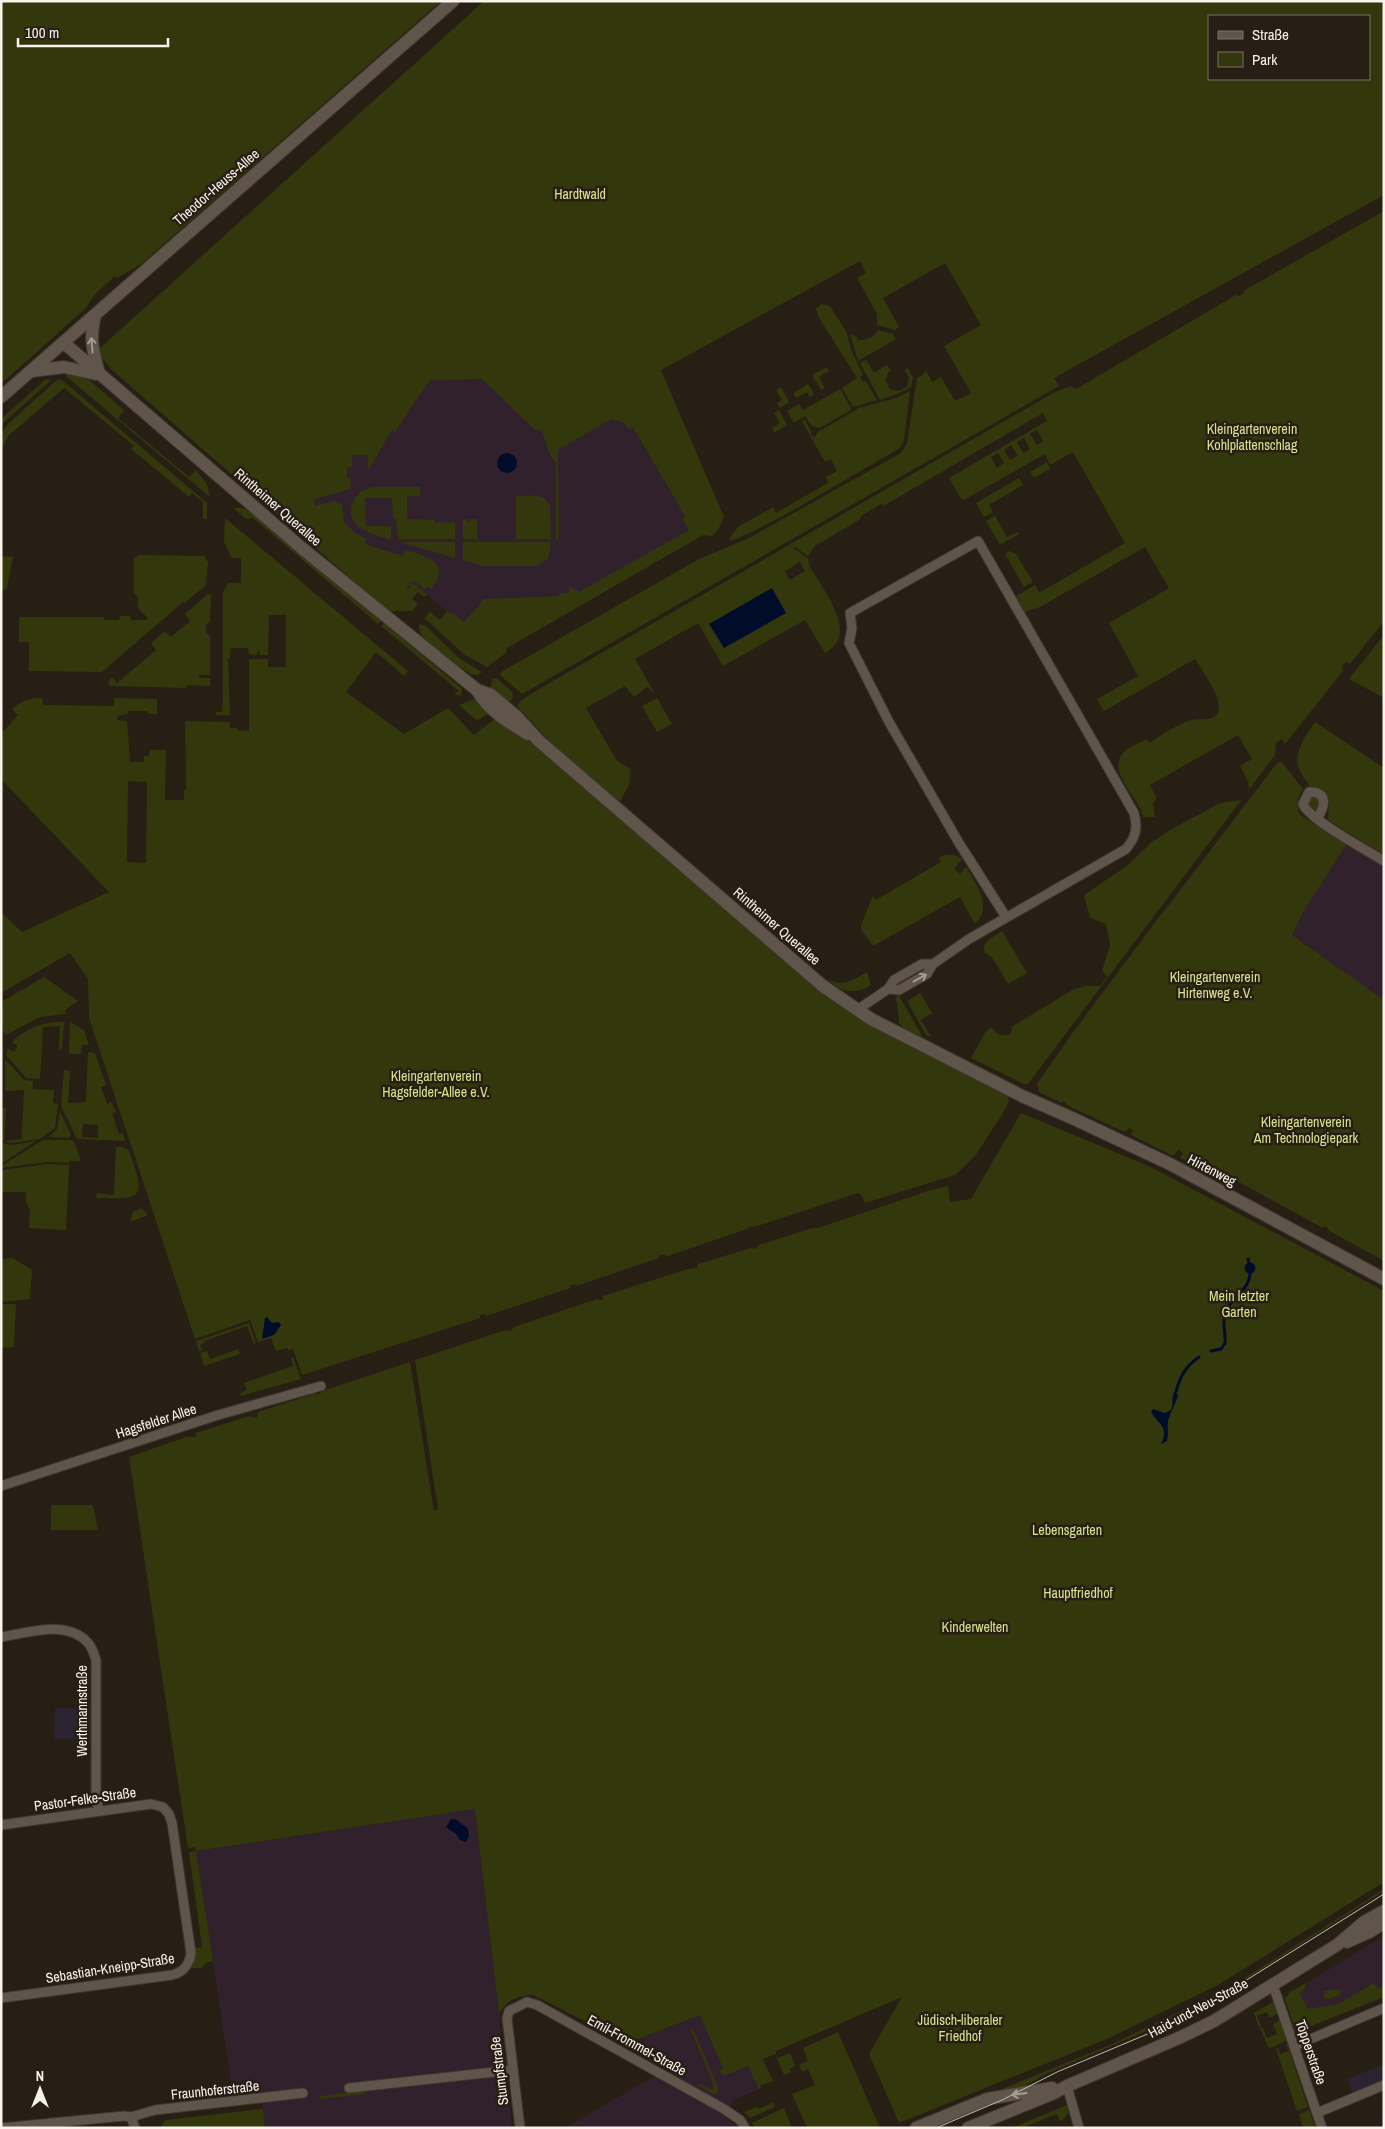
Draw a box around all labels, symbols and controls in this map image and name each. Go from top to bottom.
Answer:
scale bar [18,15,168,47]
legend [1208,15,1370,80]
text: 100 m [25,22,59,43]
text: Straße [1252,24,1289,45]
text: Park [1252,49,1278,70]
street label: Theodor-Heuss-Allee [169,145,263,229]
park label: Hardtwald [554,185,606,203]
one-way arrow [87,338,97,354]
park label: Kleingartenverein Kohlplattenschlag [1207,420,1298,454]
street label: Rintheimer Querallee [231,464,325,550]
street label: Rintheimer Querallee [730,883,824,969]
park label: Kleingartenverein Hirtenweg e.V. [1170,968,1260,1002]
one-way arrow [912,972,927,982]
park label: Kleingartenverein Hagsfelder-Allee e.V. [382,1067,490,1101]
park label: Kleingartenverein Am Technologiepark [1253,1113,1358,1147]
street label: Hirtenweg [1185,1150,1240,1191]
park label: Mein letzter Garten [1209,1287,1269,1321]
street label: Hagsfelder Allee [113,1400,199,1442]
park label: Lebensgarten [1032,1521,1102,1539]
park label: Hauptfriedhof [1043,1584,1114,1602]
park label: Kinderwelten [941,1618,1009,1636]
street label: Werthmannstraße [73,1665,91,1757]
street label: Pastor-Felke-Straße [33,1783,137,1815]
street label: Sebastian-Kneipp-Straße [44,1949,176,1987]
street label: Haid-und-Neu-Straße [1145,1974,1251,2042]
street label: Emil-Frommel-Straße [584,2010,690,2080]
park label: Jüdisch-liberaler Friedhof [918,2011,1003,2045]
street label: Töpperstraße [1291,2017,1331,2087]
street label: Stumpfstraße [486,2036,512,2106]
north arrow [15,2064,65,2114]
text: N [36,2067,44,2085]
street label: Fraunhoferstraße [170,2076,260,2104]
one-way arrow [1012,2089,1028,2099]

